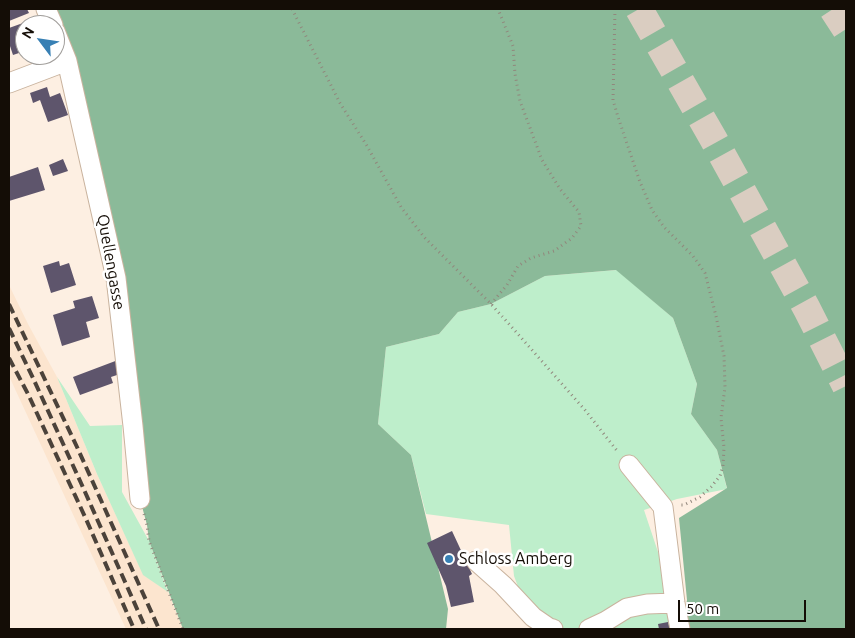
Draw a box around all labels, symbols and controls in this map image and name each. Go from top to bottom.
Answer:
north arrow [15,15,65,65]
text: N [18,24,38,41]
street label: Quellengasse [93,213,129,311]
place label: Schloss Amberg [459,549,573,569]
marker: Schloss Amberg [443,553,455,565]
scale bar [680,590,808,622]
text: 50 m [686,600,719,617]

